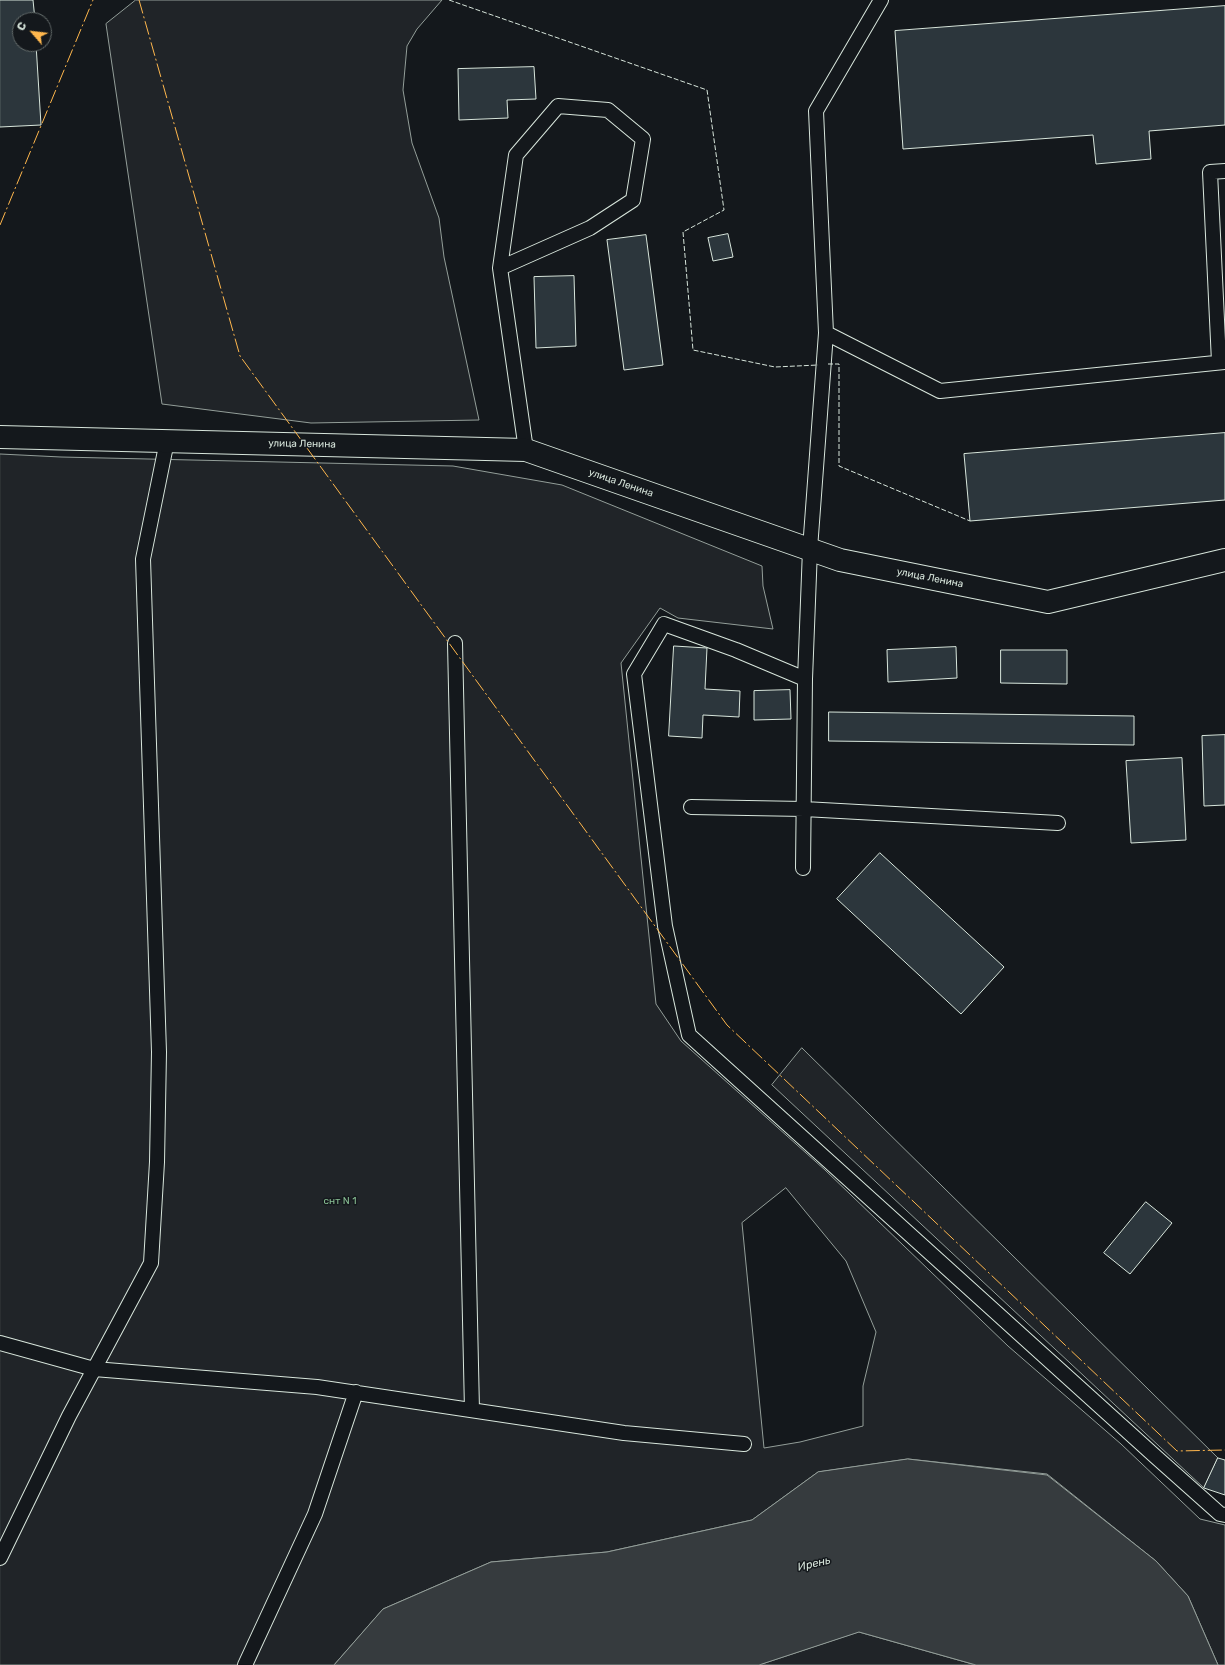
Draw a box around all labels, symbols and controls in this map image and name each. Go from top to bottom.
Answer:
north arrow [12,12,52,52]
text: С [14,20,29,33]
street label: улица Ленина [268,437,336,451]
street label: улица Ленина [587,466,655,500]
street label: улица Ленина [896,566,964,590]
park label: снт N 1 [324,1195,356,1207]
water label: Ирень [796,1554,832,1574]

